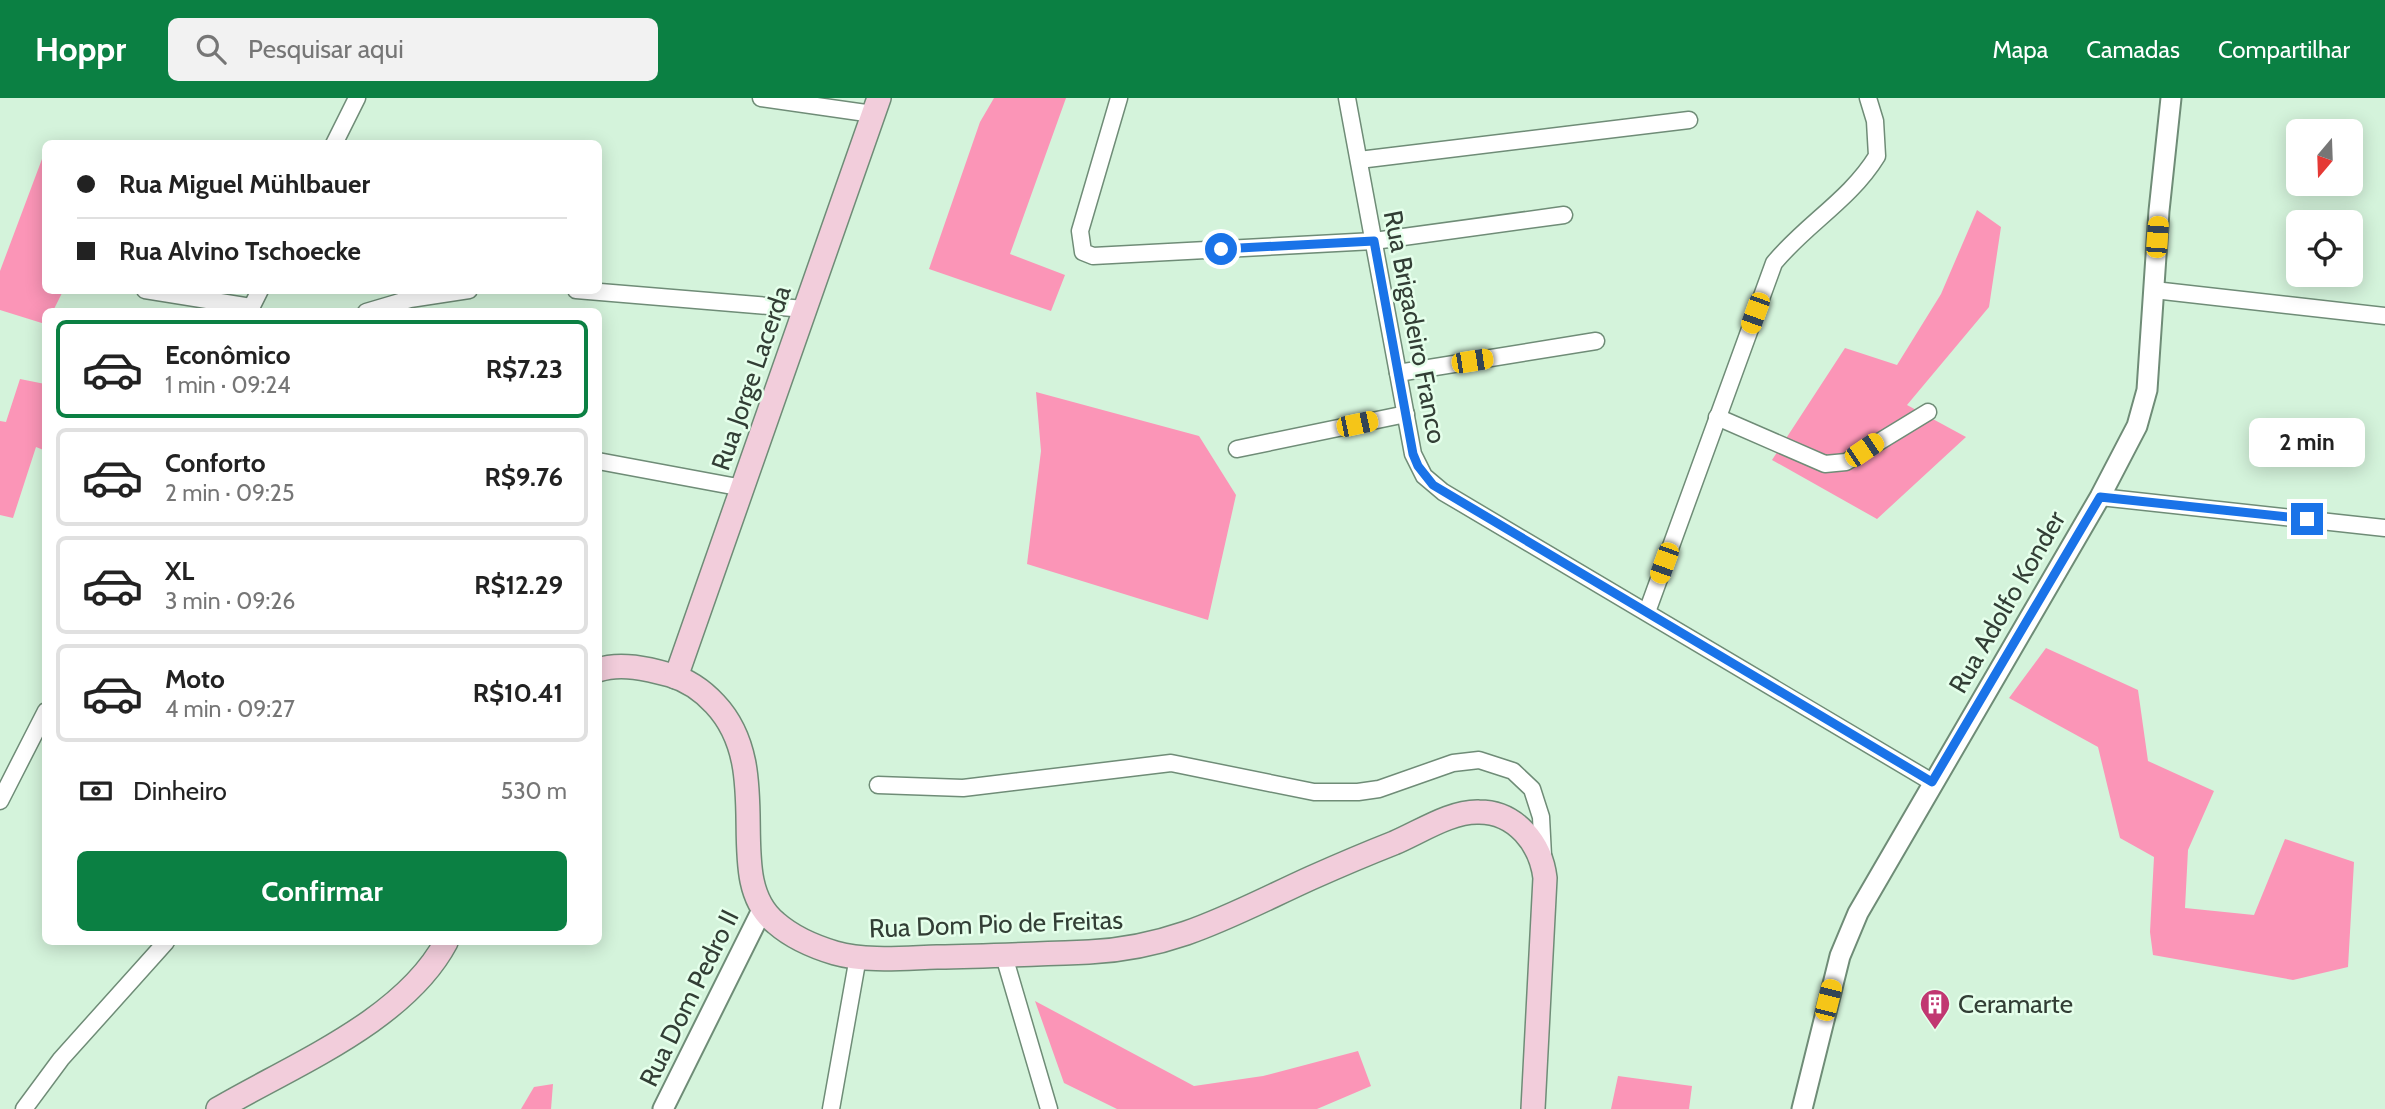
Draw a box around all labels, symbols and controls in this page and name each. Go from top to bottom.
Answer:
search box [168,18,658,81]
text: Hoppr [35,29,126,69]
icon: search [192,30,230,68]
text: Pesquisar aqui [248,33,404,65]
text: Mapa [1992,35,2048,64]
text: Camadas [2086,35,2180,64]
text: Compartilhar [2218,35,2350,64]
north arrow [2286,119,2362,196]
map controls [2286,119,2363,287]
text: Rua Miguel Mühlbauer [119,168,370,200]
street label: Rua Brigadeiro Franco [1377,208,1453,446]
button: locate [2286,210,2363,287]
car [2146,215,2169,259]
route start [1205,233,1237,265]
text: Rua Alvino Tschoecke [119,235,361,267]
street label: Rua Jorge Lacerda [704,281,798,475]
car [1738,290,1773,336]
icon: car [81,338,144,401]
text: Econômico [165,339,291,371]
car [1450,347,1495,375]
text: R$7.23 [486,353,563,385]
text: 1 min · 09:24 [165,371,291,399]
car [1335,409,1380,439]
callout: 2 min [2249,418,2365,466]
text: 2 min [2279,428,2335,456]
car [1841,430,1888,470]
icon: car [81,446,144,509]
text: Conforto [165,447,266,479]
text: R$9.76 [484,461,563,493]
text: 2 min · 09:25 [165,479,294,507]
route end [2291,503,2323,535]
street label: Rua Adolfo Konder [1942,505,2073,699]
car [1647,540,1682,586]
icon: car [81,554,144,617]
text: XL [165,555,194,587]
text: R$12.29 [474,569,563,601]
text: 3 min · 09:26 [165,587,295,615]
icon: car [81,662,144,725]
text: Moto [165,663,225,695]
text: R$10.41 [473,677,563,709]
text: 4 min · 09:27 [165,695,295,723]
icon: cash [77,772,115,810]
text: Dinheiro [133,775,227,807]
text: 530 m [501,777,567,805]
button: Confirmar [77,851,567,931]
street label: Rua Dom Pedro II [632,904,746,1092]
street label: Rua Dom Pio de Freitas [868,904,1124,944]
car [1813,977,1844,1023]
building icon: Ceramarte [1918,987,1952,1031]
place label: Ceramarte [1958,988,2073,1020]

